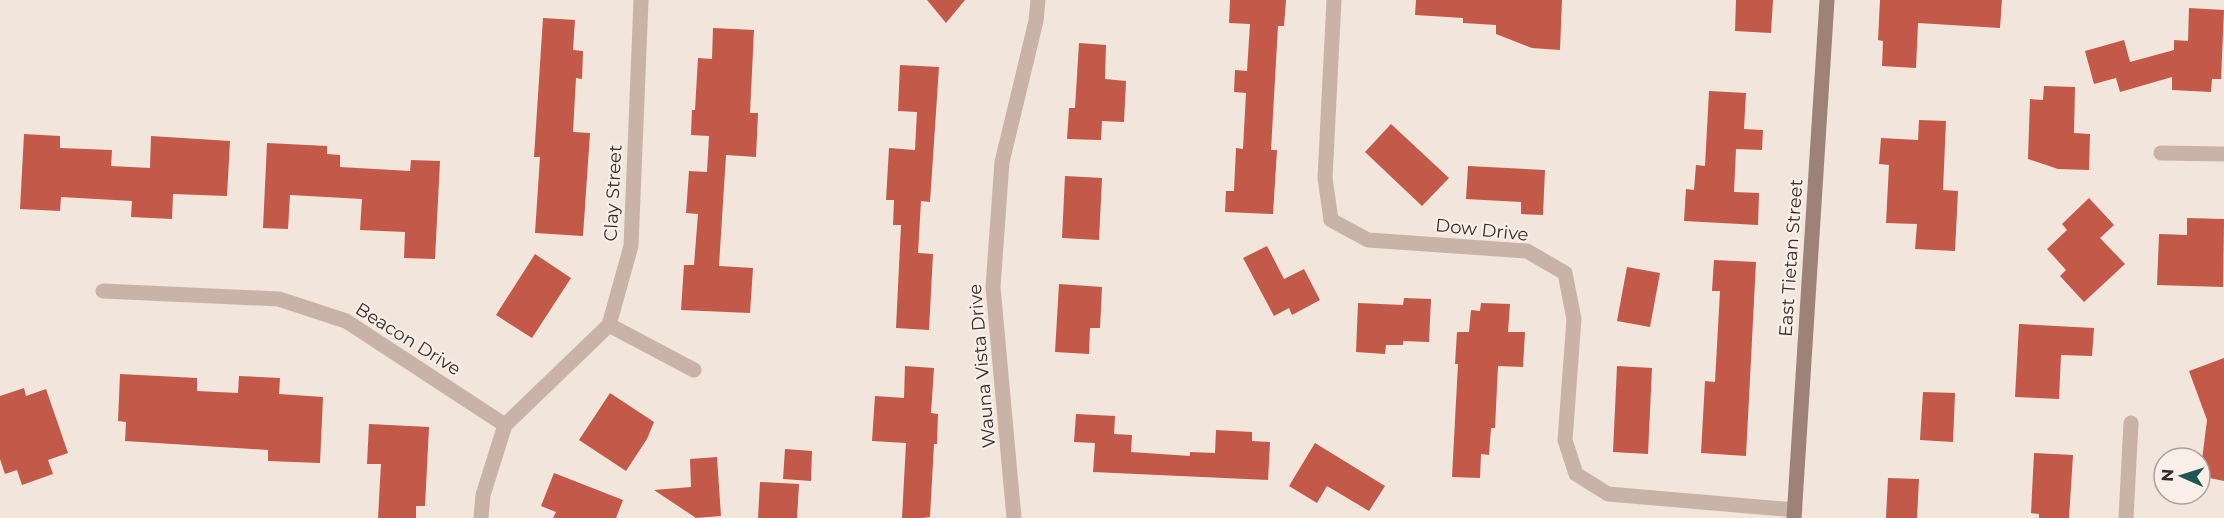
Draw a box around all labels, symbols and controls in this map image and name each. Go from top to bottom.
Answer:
street label: Clay Street [599,144,627,242]
street label: East Tietan Street [1775,178,1807,338]
street label: Dow Drive [1434,214,1530,246]
street label: Wauna Vista Drive [964,283,1000,449]
street label: Beacon Drive [351,298,465,380]
north arrow [2152,446,2212,506]
text: N [2158,468,2177,482]

